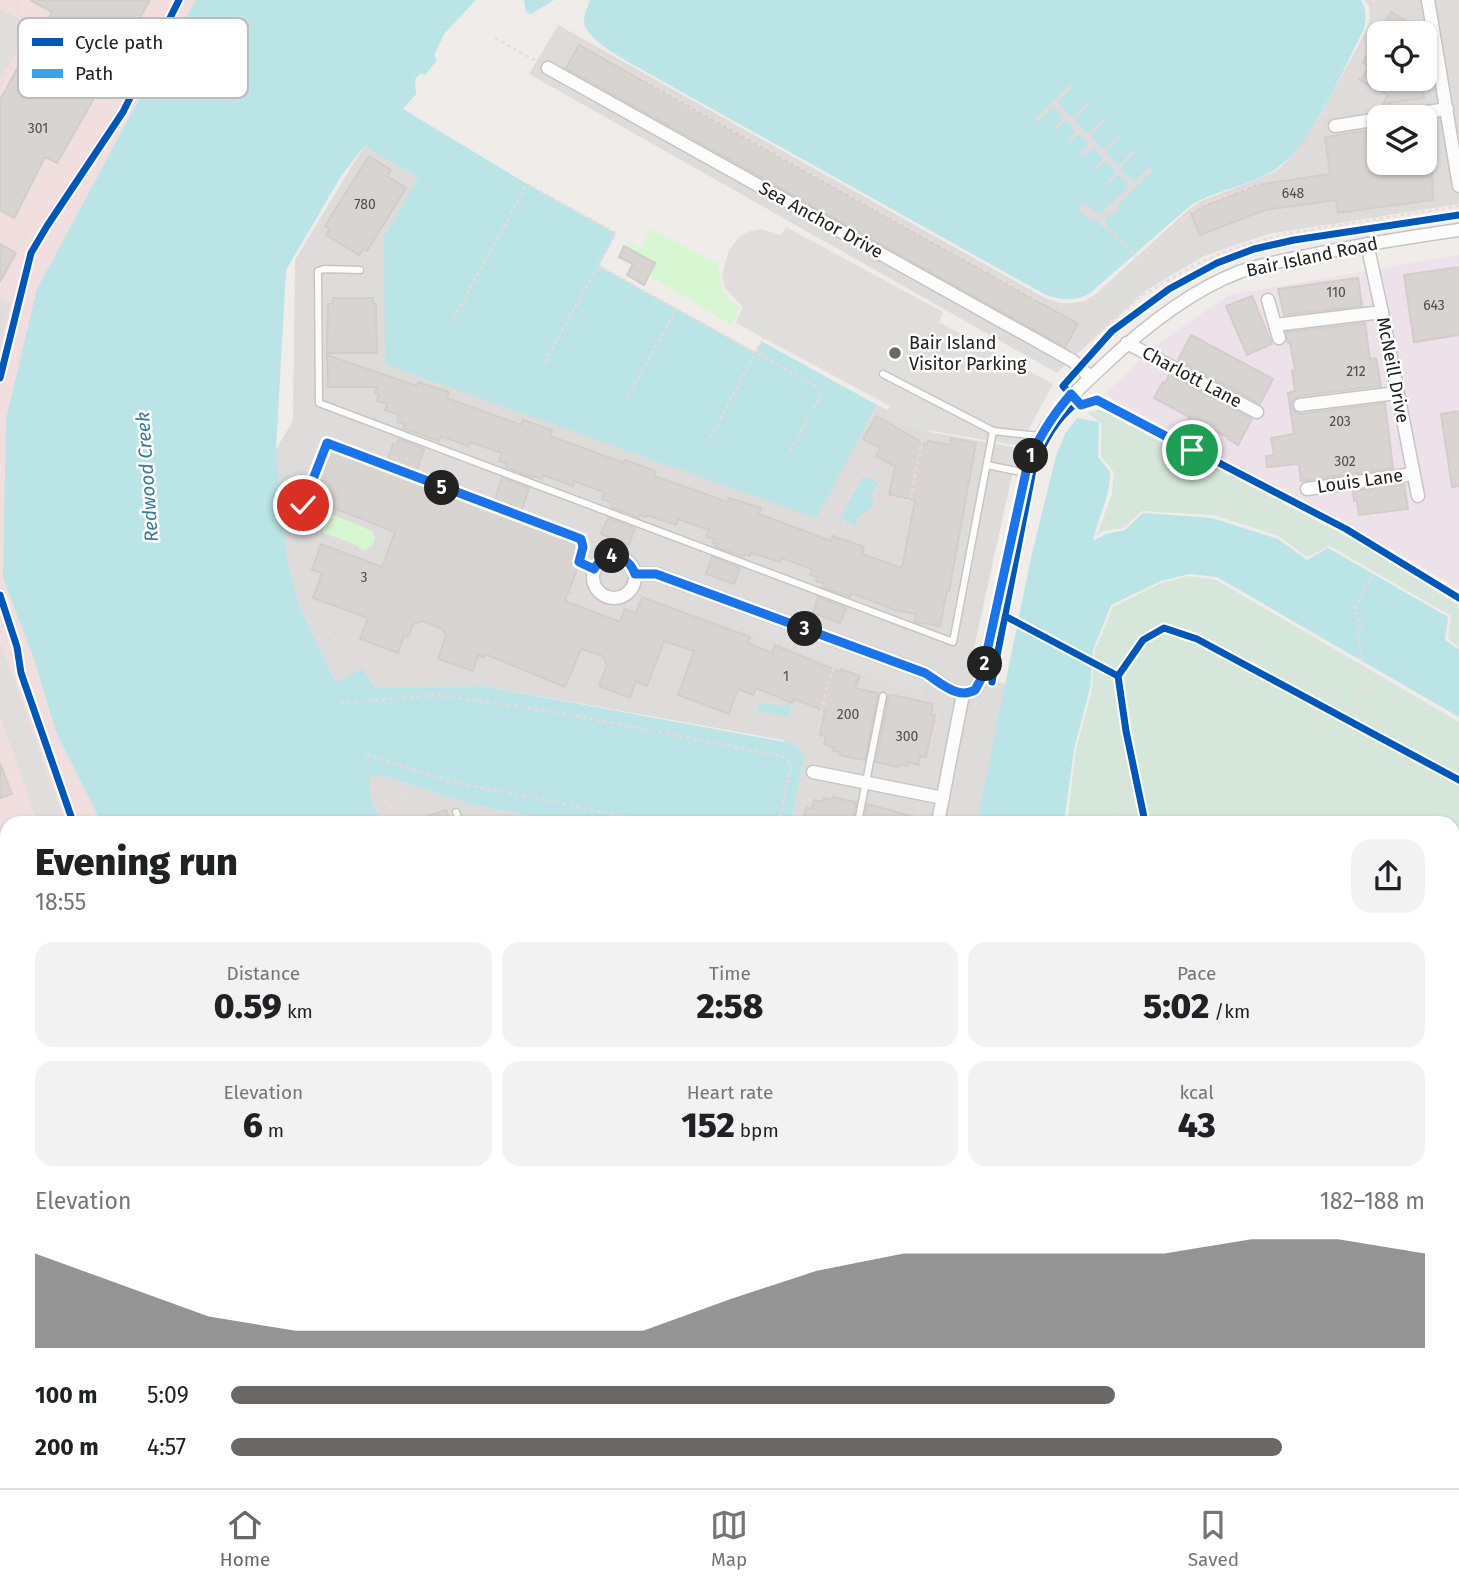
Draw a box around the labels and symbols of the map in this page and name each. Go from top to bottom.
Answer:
legend [18,18,248,98]
text: Cycle path [75,31,163,54]
text: Path [75,62,113,85]
house number: 301 [28,120,48,137]
street label: Sea Anchor Drive [755,177,887,263]
house number: 648 [1282,185,1305,202]
house number: 780 [354,196,376,213]
street label: Bair Island Road [1244,232,1380,282]
house number: 110 [1326,284,1346,301]
house number: 643 [1423,297,1445,314]
street label: McNeill Drive [1372,315,1414,425]
place label: Bair Island Visitor Parking [909,332,1027,375]
street label: Charlott Lane [1138,342,1246,412]
marker: Bair Island Visitor Parking [887,345,903,361]
house number: 212 [1346,363,1366,380]
water label: Redwood Creek [131,411,163,543]
house number: 203 [1329,413,1351,430]
pin [1162,420,1222,480]
pin: 1 [1014,438,1048,474]
house number: 302 [1334,453,1356,470]
street label: Louis Lane [1316,464,1404,498]
pin: 5 [424,470,460,505]
pin [273,475,333,535]
pin: 4 [594,538,630,574]
house number: 3 [361,569,368,586]
pin: 3 [788,612,822,646]
pin: 2 [968,646,1002,682]
house number: 1 [783,668,789,685]
house number: 200 [837,706,859,723]
house number: 300 [896,728,918,745]

